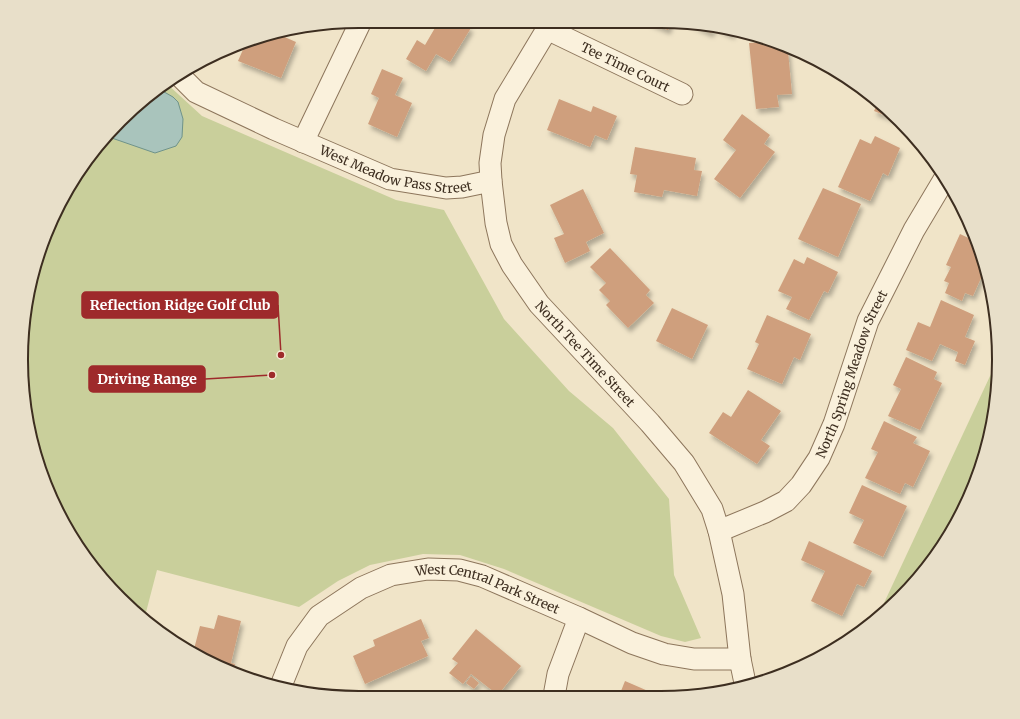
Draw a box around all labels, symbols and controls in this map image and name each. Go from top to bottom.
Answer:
street label: Tee Time Court [578,39,672,96]
street label: West Meadow Pass Street [316,141,473,197]
street label: North Spring Meadow Street [812,287,891,461]
callout: Reflection Ridge Golf Club [82,292,278,318]
text: Reflection Ridge Golf Club [90,296,271,314]
street label: North Tee Time Street [531,297,639,411]
callout: Driving Range [89,366,205,392]
text: Driving Range [97,370,197,388]
street label: West Central Park Street [413,561,562,618]

